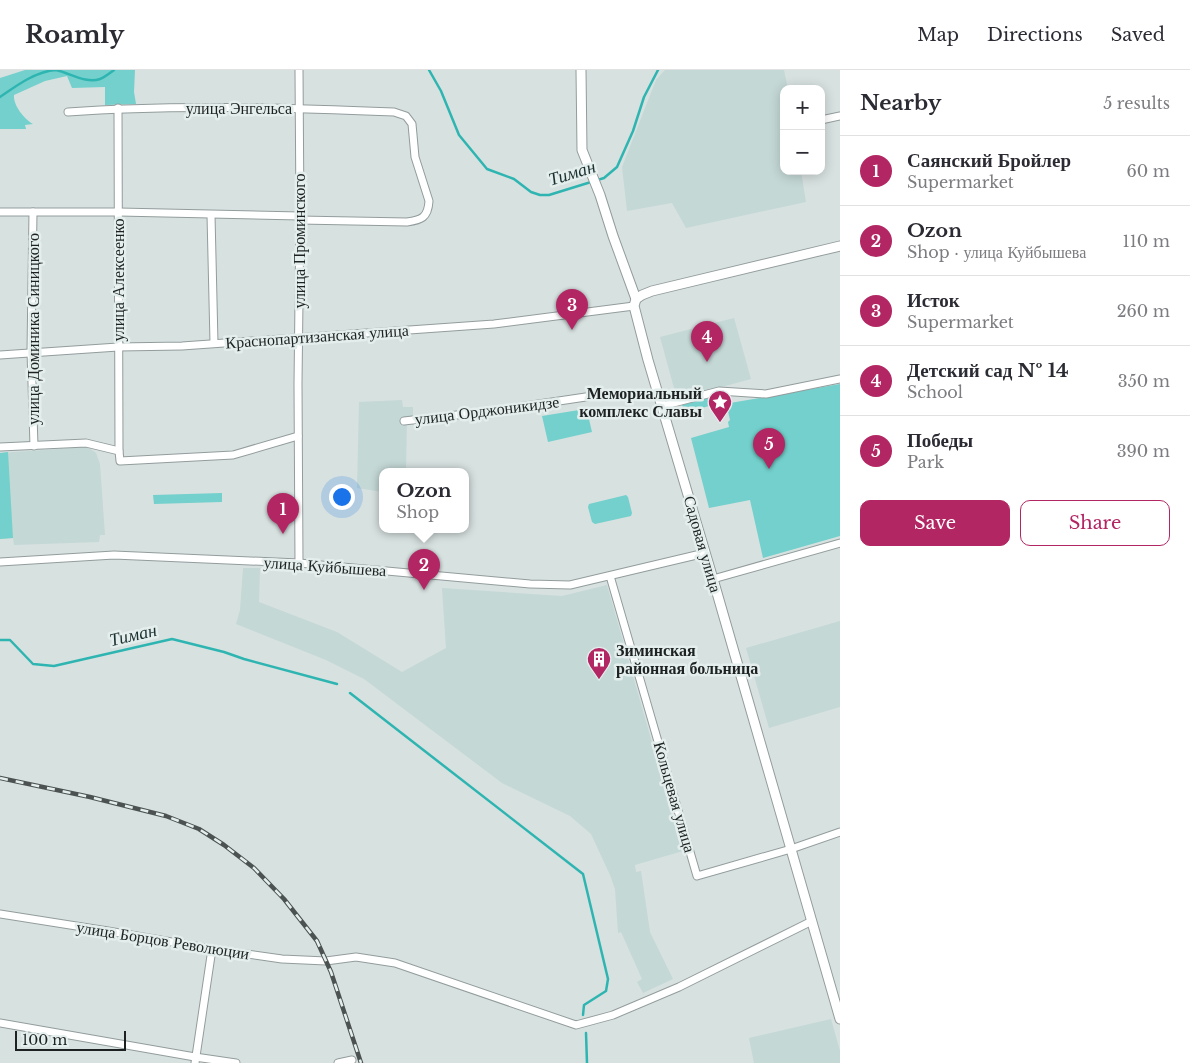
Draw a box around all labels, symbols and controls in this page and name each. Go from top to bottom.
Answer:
text: Roamly [25,20,124,49]
text: Map [917,24,959,46]
text: Directions [987,24,1083,46]
text: Saved [1111,24,1165,46]
map controls [780,85,825,175]
button: + [780,85,825,130]
text: Nearby [860,90,941,116]
text: 5 results [1103,93,1170,113]
street label: улица Энгельса [186,98,292,118]
button: − [780,130,825,175]
text: Саянский Бройлер [907,149,1071,172]
water label: Тиман [546,155,598,191]
text: 1 [873,161,879,181]
text: 60 m [1127,161,1170,181]
text: Supermarket [907,172,1014,192]
street label: улица Проминского [289,174,309,308]
street label: улица Алексеенко [108,218,128,342]
text: Ozon [907,219,962,242]
text: 2 [871,231,881,251]
text: 110 m [1123,231,1170,251]
street label: улица Доминика Синицкого [23,233,43,425]
text: Shop · улица Куйбышева [907,242,1086,262]
pin: 3 [556,289,588,330]
text: Исток [907,289,960,312]
text: 3 [871,301,881,321]
text: 260 m [1117,301,1170,321]
text: Supermarket [907,312,1014,332]
street label: Краснопартизанская улица [225,320,409,352]
pin: 4 [691,321,723,362]
text: Детский сад № 14 [907,359,1069,382]
text: 4 [871,371,881,391]
text: 350 m [1118,371,1170,391]
text: School [907,382,963,402]
place label: Мемориальный комплекс Славы [579,383,702,421]
place icon: Мемориальный комплекс Славы [707,389,733,423]
street label: улица Орджоникидзе [414,391,560,429]
pin: 5 [753,428,785,469]
text: Победы [907,429,973,452]
text: 5 [871,441,881,461]
text: 390 m [1117,441,1170,461]
text: Park [907,452,944,472]
popup [379,468,469,533]
text: Ozon [397,479,451,502]
your location [329,484,355,510]
pin: 1 [267,493,299,534]
street label: Садовая улица [680,493,726,595]
button: Save [860,500,1010,546]
button: Share [1020,500,1170,546]
text: Shop [397,502,439,522]
pin: 2 [408,549,440,590]
street label: улица Куйбышева [263,552,387,580]
water label: Тиман [107,619,159,651]
place label: Зиминская районная больница [616,640,758,678]
building icon: Зиминская районная больница [586,646,612,680]
street label: Кольцевая улица [650,739,700,855]
street label: улица Борцов Революции [75,916,251,964]
scale bar [15,1028,126,1051]
text: 100 m [22,1031,67,1049]

